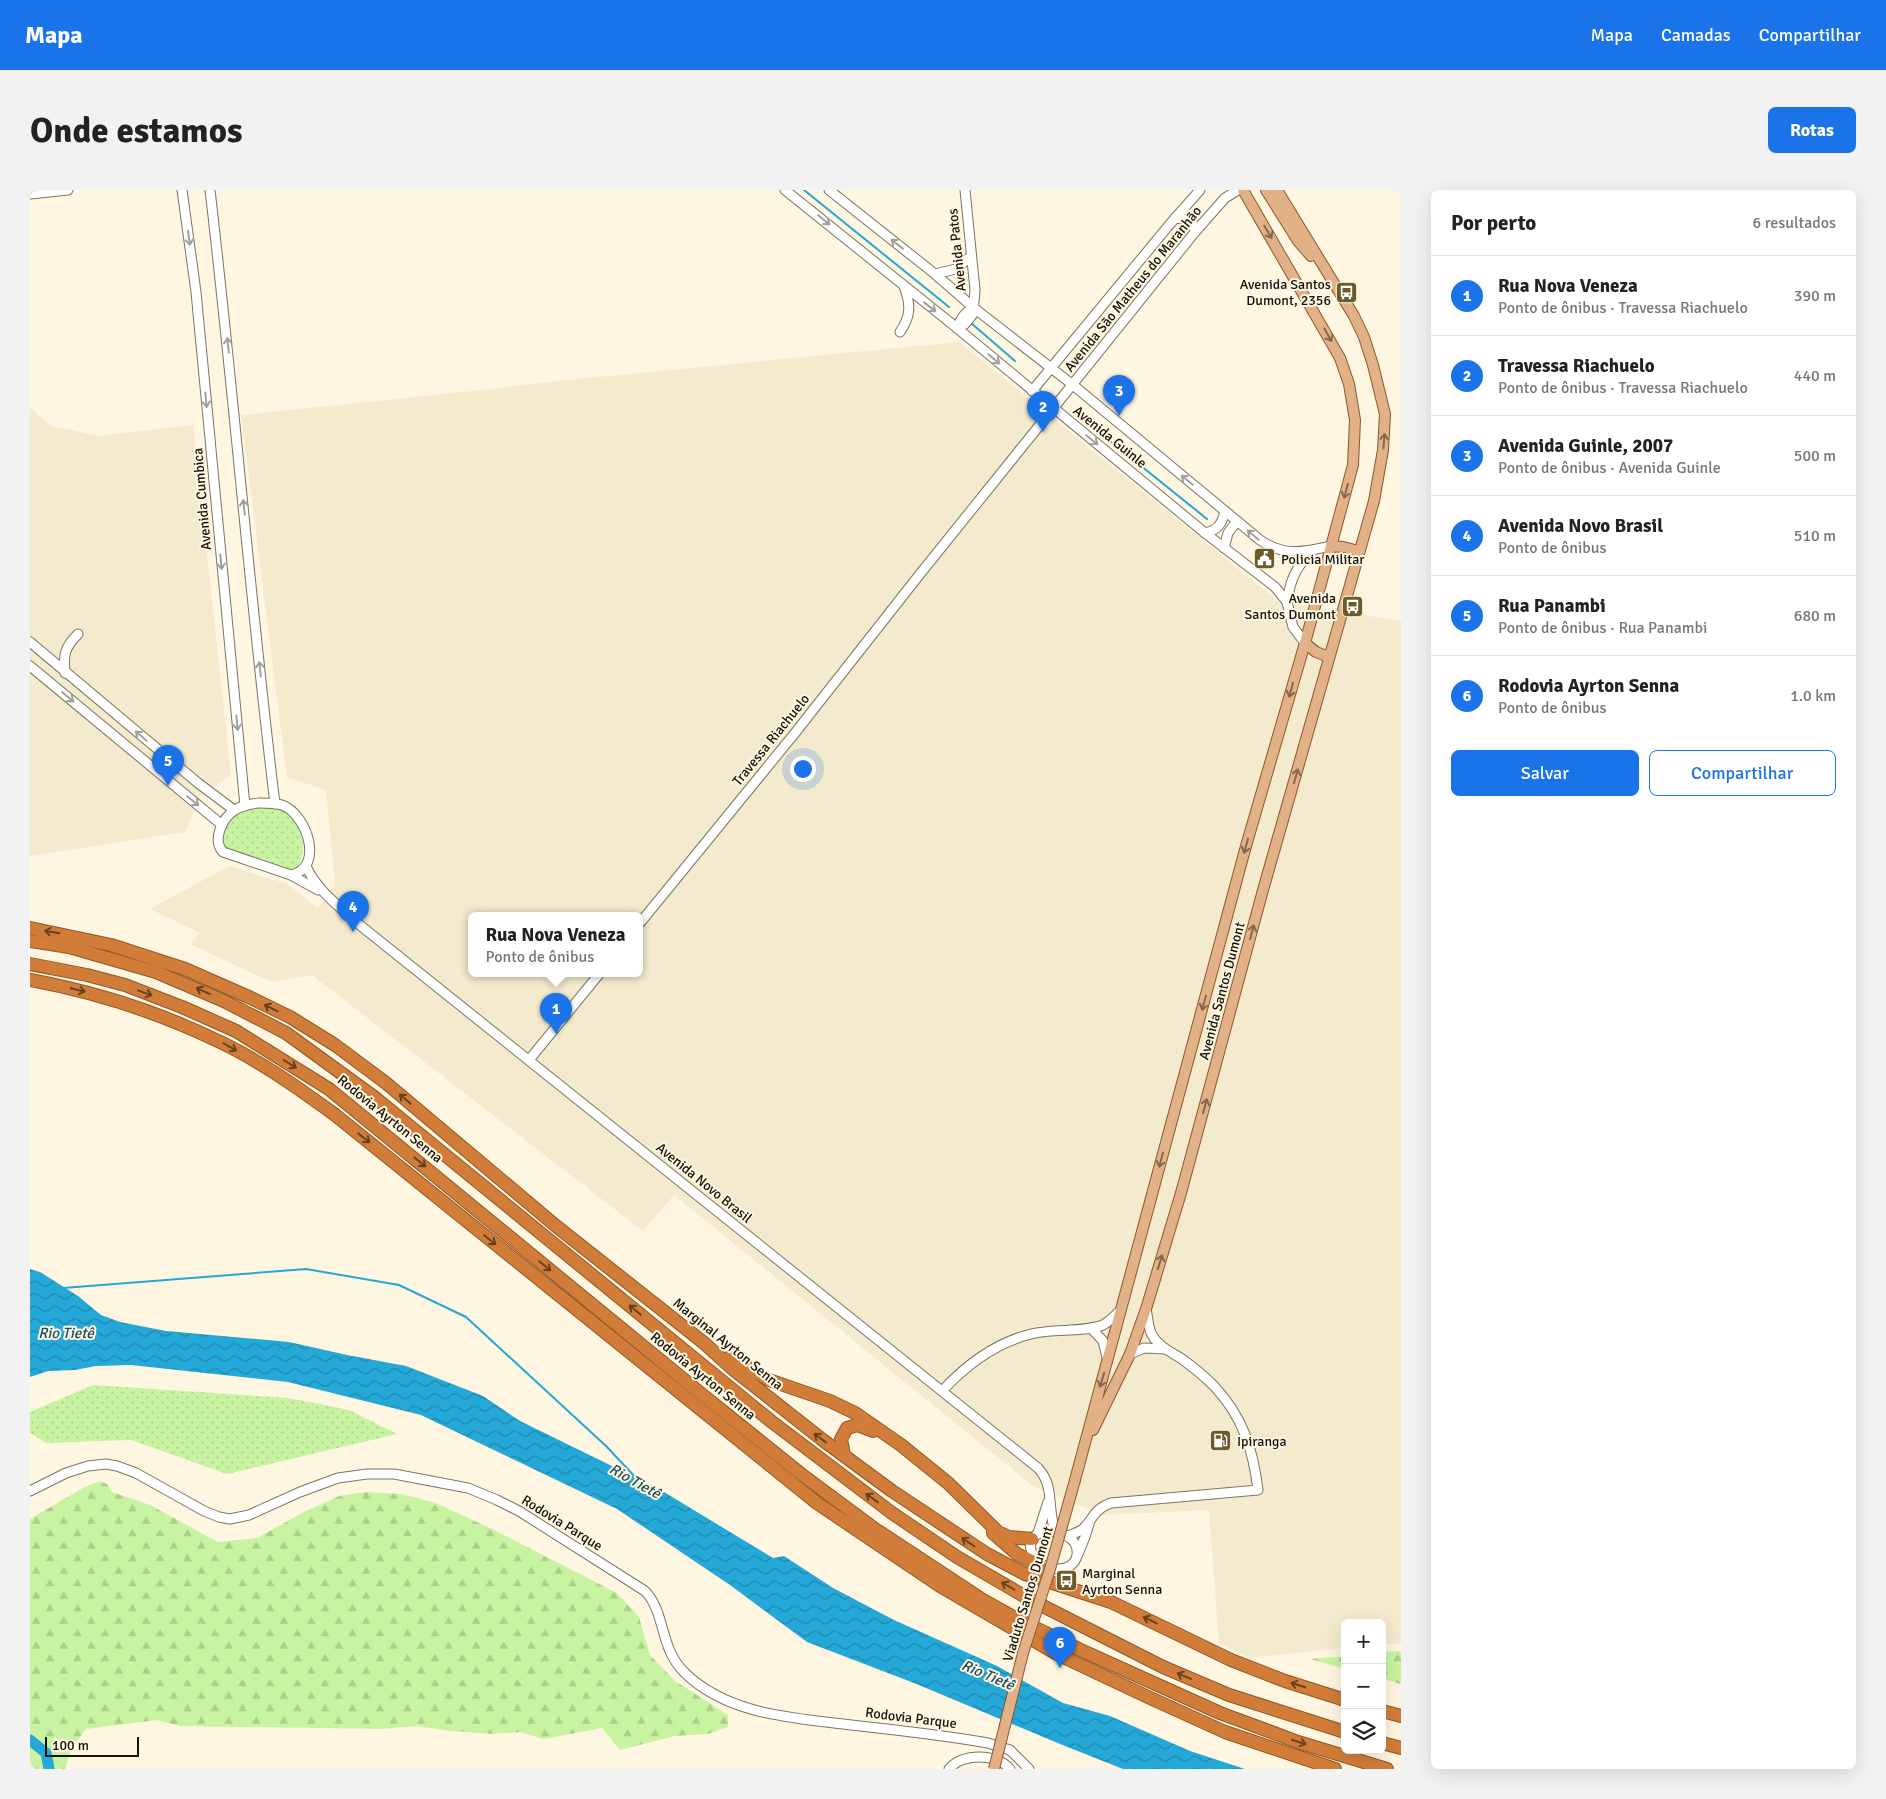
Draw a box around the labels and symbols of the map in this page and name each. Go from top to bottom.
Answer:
street label: Avenida São Matheus do Maranhão [1061,203,1205,375]
street label: Avenida Patos [944,208,970,292]
one-way arrow [817,214,830,225]
one-way arrow [1263,224,1273,239]
one-way arrow [184,230,194,246]
one-way arrow [891,238,904,249]
place label: Avenida Santos Dumont, 2356 [1240,276,1331,309]
bus stop icon: Avenida Santos Dumont, 2356 [1335,280,1359,304]
one-way arrow [924,301,937,312]
one-way arrow [1323,327,1333,342]
one-way arrow [223,337,233,353]
one-way arrow [988,354,1001,365]
pin: 3 [1103,375,1135,416]
pin: 2 [1027,391,1059,432]
one-way arrow [201,392,210,408]
street label: Avenida Guinle [1070,402,1150,472]
one-way arrow [1379,433,1388,449]
one-way arrow [1085,434,1098,445]
street label: Avenida Cumbica [189,447,215,551]
one-way arrow [1181,475,1194,486]
one-way arrow [1341,483,1350,499]
one-way arrow [239,499,249,515]
one-way arrow [1246,529,1259,540]
public building icon: Policia Militar [1253,547,1277,571]
place label: Policia Militar [1281,551,1365,568]
one-way arrow [217,553,226,569]
place label: Avenida Santos Dumont [1245,590,1336,623]
bus stop icon: Avenida Santos Dumont [1340,594,1364,618]
one-way arrow [255,661,265,677]
one-way arrow [1286,682,1296,698]
street label: Travessa Riachuelo [729,691,813,789]
one-way arrow [61,692,74,703]
one-way arrow [232,715,242,731]
one-way arrow [135,730,148,742]
pin: 5 [152,745,184,786]
your location [790,756,816,782]
one-way arrow [1292,768,1301,784]
one-way arrow [186,795,199,806]
one-way arrow [1241,838,1251,854]
pin: 4 [337,891,369,932]
street label: Avenida Santos Dumont [1195,920,1249,1062]
one-way arrow [1248,925,1257,941]
one-way arrow [45,927,61,937]
one-way arrow [69,986,85,995]
one-way arrow [196,986,211,995]
one-way arrow [137,988,153,998]
pin: 1 [540,993,572,1034]
one-way arrow [1198,995,1208,1011]
one-way arrow [264,1003,279,1012]
one-way arrow [222,1042,236,1052]
one-way arrow [283,1059,297,1069]
street label: Rodovia Ayrton Senna [334,1071,446,1167]
one-way arrow [399,1094,412,1105]
one-way arrow [1200,1098,1210,1114]
one-way arrow [357,1132,370,1143]
street label: Avenida Novo Brasil [653,1139,755,1227]
one-way arrow [1156,1152,1166,1168]
one-way arrow [413,1157,426,1168]
one-way arrow [484,1234,497,1245]
one-way arrow [1156,1254,1166,1270]
one-way arrow [538,1260,551,1271]
street label: Marginal Ayrton Senna [670,1294,786,1394]
one-way arrow [629,1304,642,1315]
water label: Rio Tietê [38,1324,95,1342]
street label: Rodovia Ayrton Senna [647,1328,759,1424]
one-way arrow [1097,1371,1107,1387]
fuel station icon: Ipiranga [1209,1429,1233,1453]
one-way arrow [814,1433,827,1444]
place label: Ipiranga [1237,1433,1287,1450]
water label: Rio Tietê [606,1460,665,1503]
street label: Rodovia Parque [518,1491,606,1555]
one-way arrow [865,1493,879,1503]
street label: Viaduto Santos Dumont [999,1524,1057,1664]
one-way arrow [961,1537,975,1547]
place label: Marginal Ayrton Senna [1082,1565,1162,1598]
bus stop icon: Marginal Ayrton Senna [1054,1569,1078,1593]
one-way arrow [1000,1581,1015,1591]
one-way arrow [1142,1615,1157,1625]
pin: 6 [1044,1627,1076,1668]
water label: Rio Tietê [959,1656,1019,1695]
one-way arrow [1177,1670,1192,1680]
one-way arrow [1291,1680,1307,1689]
street label: Rodovia Parque [864,1704,958,1732]
scale bar [45,1734,139,1757]
one-way arrow [1290,1738,1306,1748]

